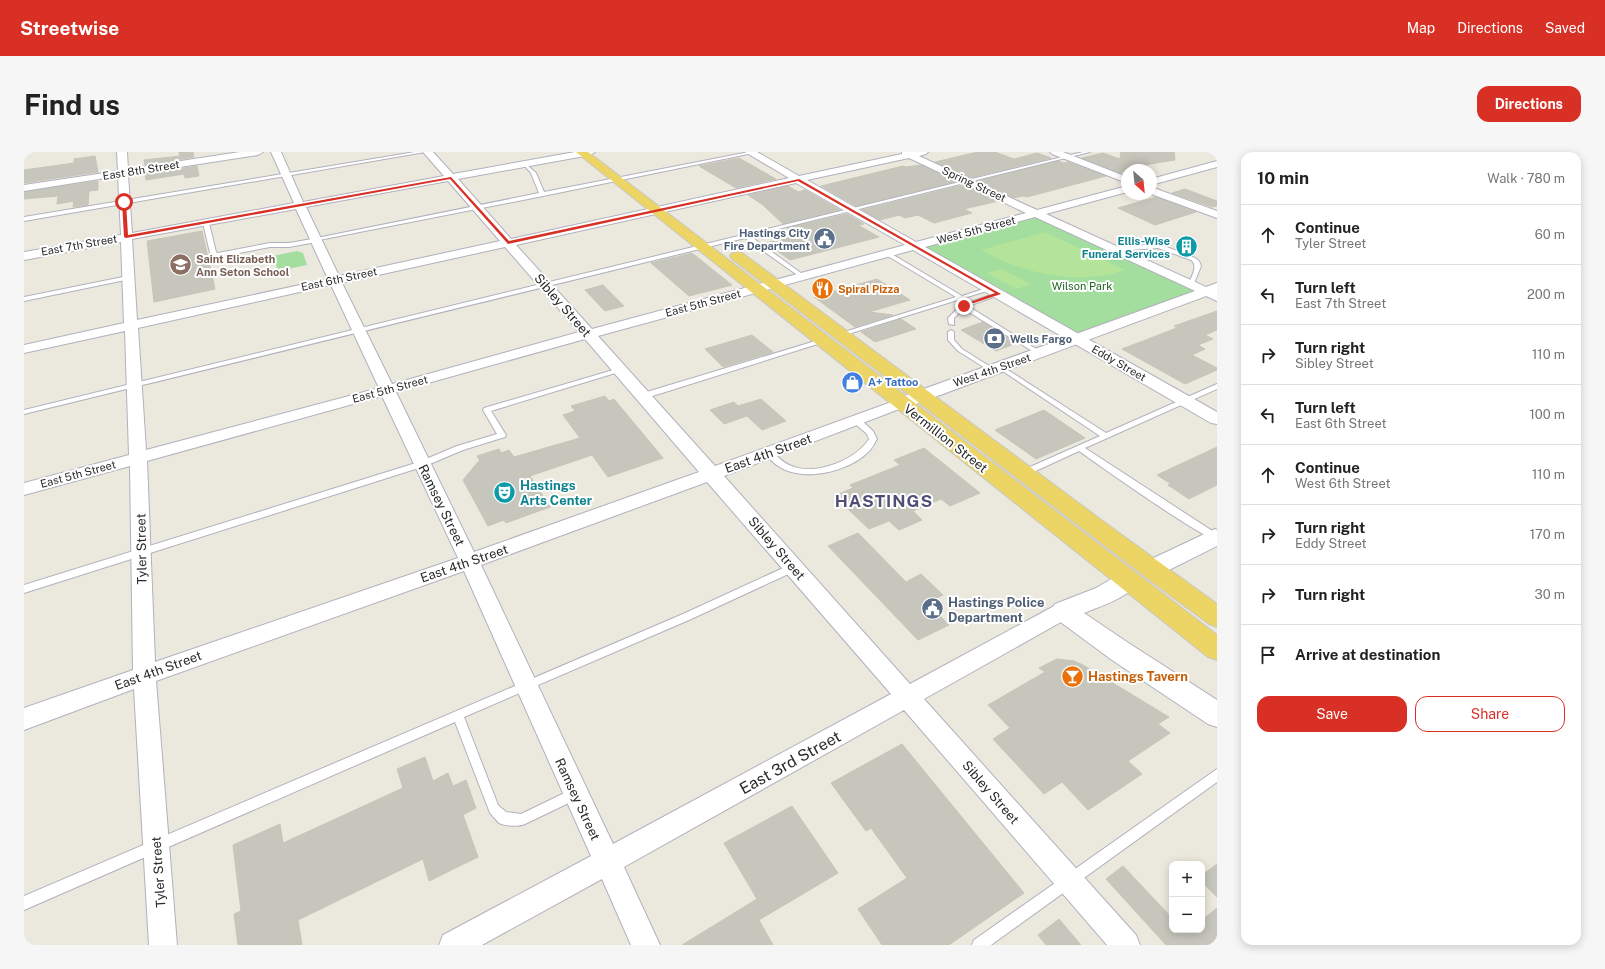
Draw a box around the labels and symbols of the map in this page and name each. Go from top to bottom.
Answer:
street label: East 8th Street [102,158,180,182]
street label: Spring Street [940,164,1008,204]
north arrow [1121,164,1157,200]
route start [115,193,133,211]
street label: West 5th Street [935,214,1017,246]
public building icon: Hastings City Fire Department [812,226,838,252]
place label: Hastings City Fire Department [724,227,811,252]
street label: East 7th Street [40,232,118,258]
building icon: Ellis-Wise Funeral Services [1173,234,1199,260]
place label: Ellis-Wise Funeral Services [1082,235,1170,260]
school or university icon: Saint Elizabeth Ann Seton School [167,252,193,278]
place label: Saint Elizabeth Ann Seton School [196,253,290,278]
street label: East 6th Street [300,265,378,293]
street label: Sibley Street [531,271,594,340]
restaurant icon: Spiral Pizza [809,276,835,302]
park label: Wilson Park [1052,280,1112,292]
place label: Spiral Pizza [838,283,900,295]
street label: East 5th Street [664,287,742,319]
route end [955,297,973,315]
bank icon: Wells Fargo [982,326,1008,352]
place label: Wells Fargo [1010,333,1072,345]
street label: Eddy Street [1090,343,1148,383]
street label: West 4th Street [952,351,1032,389]
shop icon: A+ Tattoo [840,369,866,395]
street label: East 5th Street [351,373,429,405]
place label: A+ Tattoo [868,376,918,388]
street label: Vermillion Street [901,401,990,476]
street label: East 4th Street [723,431,814,476]
street label: East 5th Street [39,458,117,490]
street label: Ramsey Street [415,462,468,548]
place label: Hastings Arts Center [520,478,593,508]
theatre icon: Hastings Arts Center [492,479,518,505]
district label: HASTINGS [835,491,933,511]
street label: Tyler Street [133,513,150,585]
street label: Sibley Street [745,514,808,583]
street label: East 4th Street [418,541,510,585]
place label: Hastings Police Department [948,595,1044,625]
public building icon: Hastings Police Department [920,596,946,622]
street label: East 4th Street [113,648,204,693]
bar icon: Hastings Tavern [1059,663,1085,689]
place label: Hastings Tavern [1088,669,1188,684]
street label: East 3rd Street [736,727,844,798]
street label: Ramsey Street [552,756,603,843]
street label: Sibley Street [959,758,1022,827]
street label: Tyler Street [149,836,168,908]

